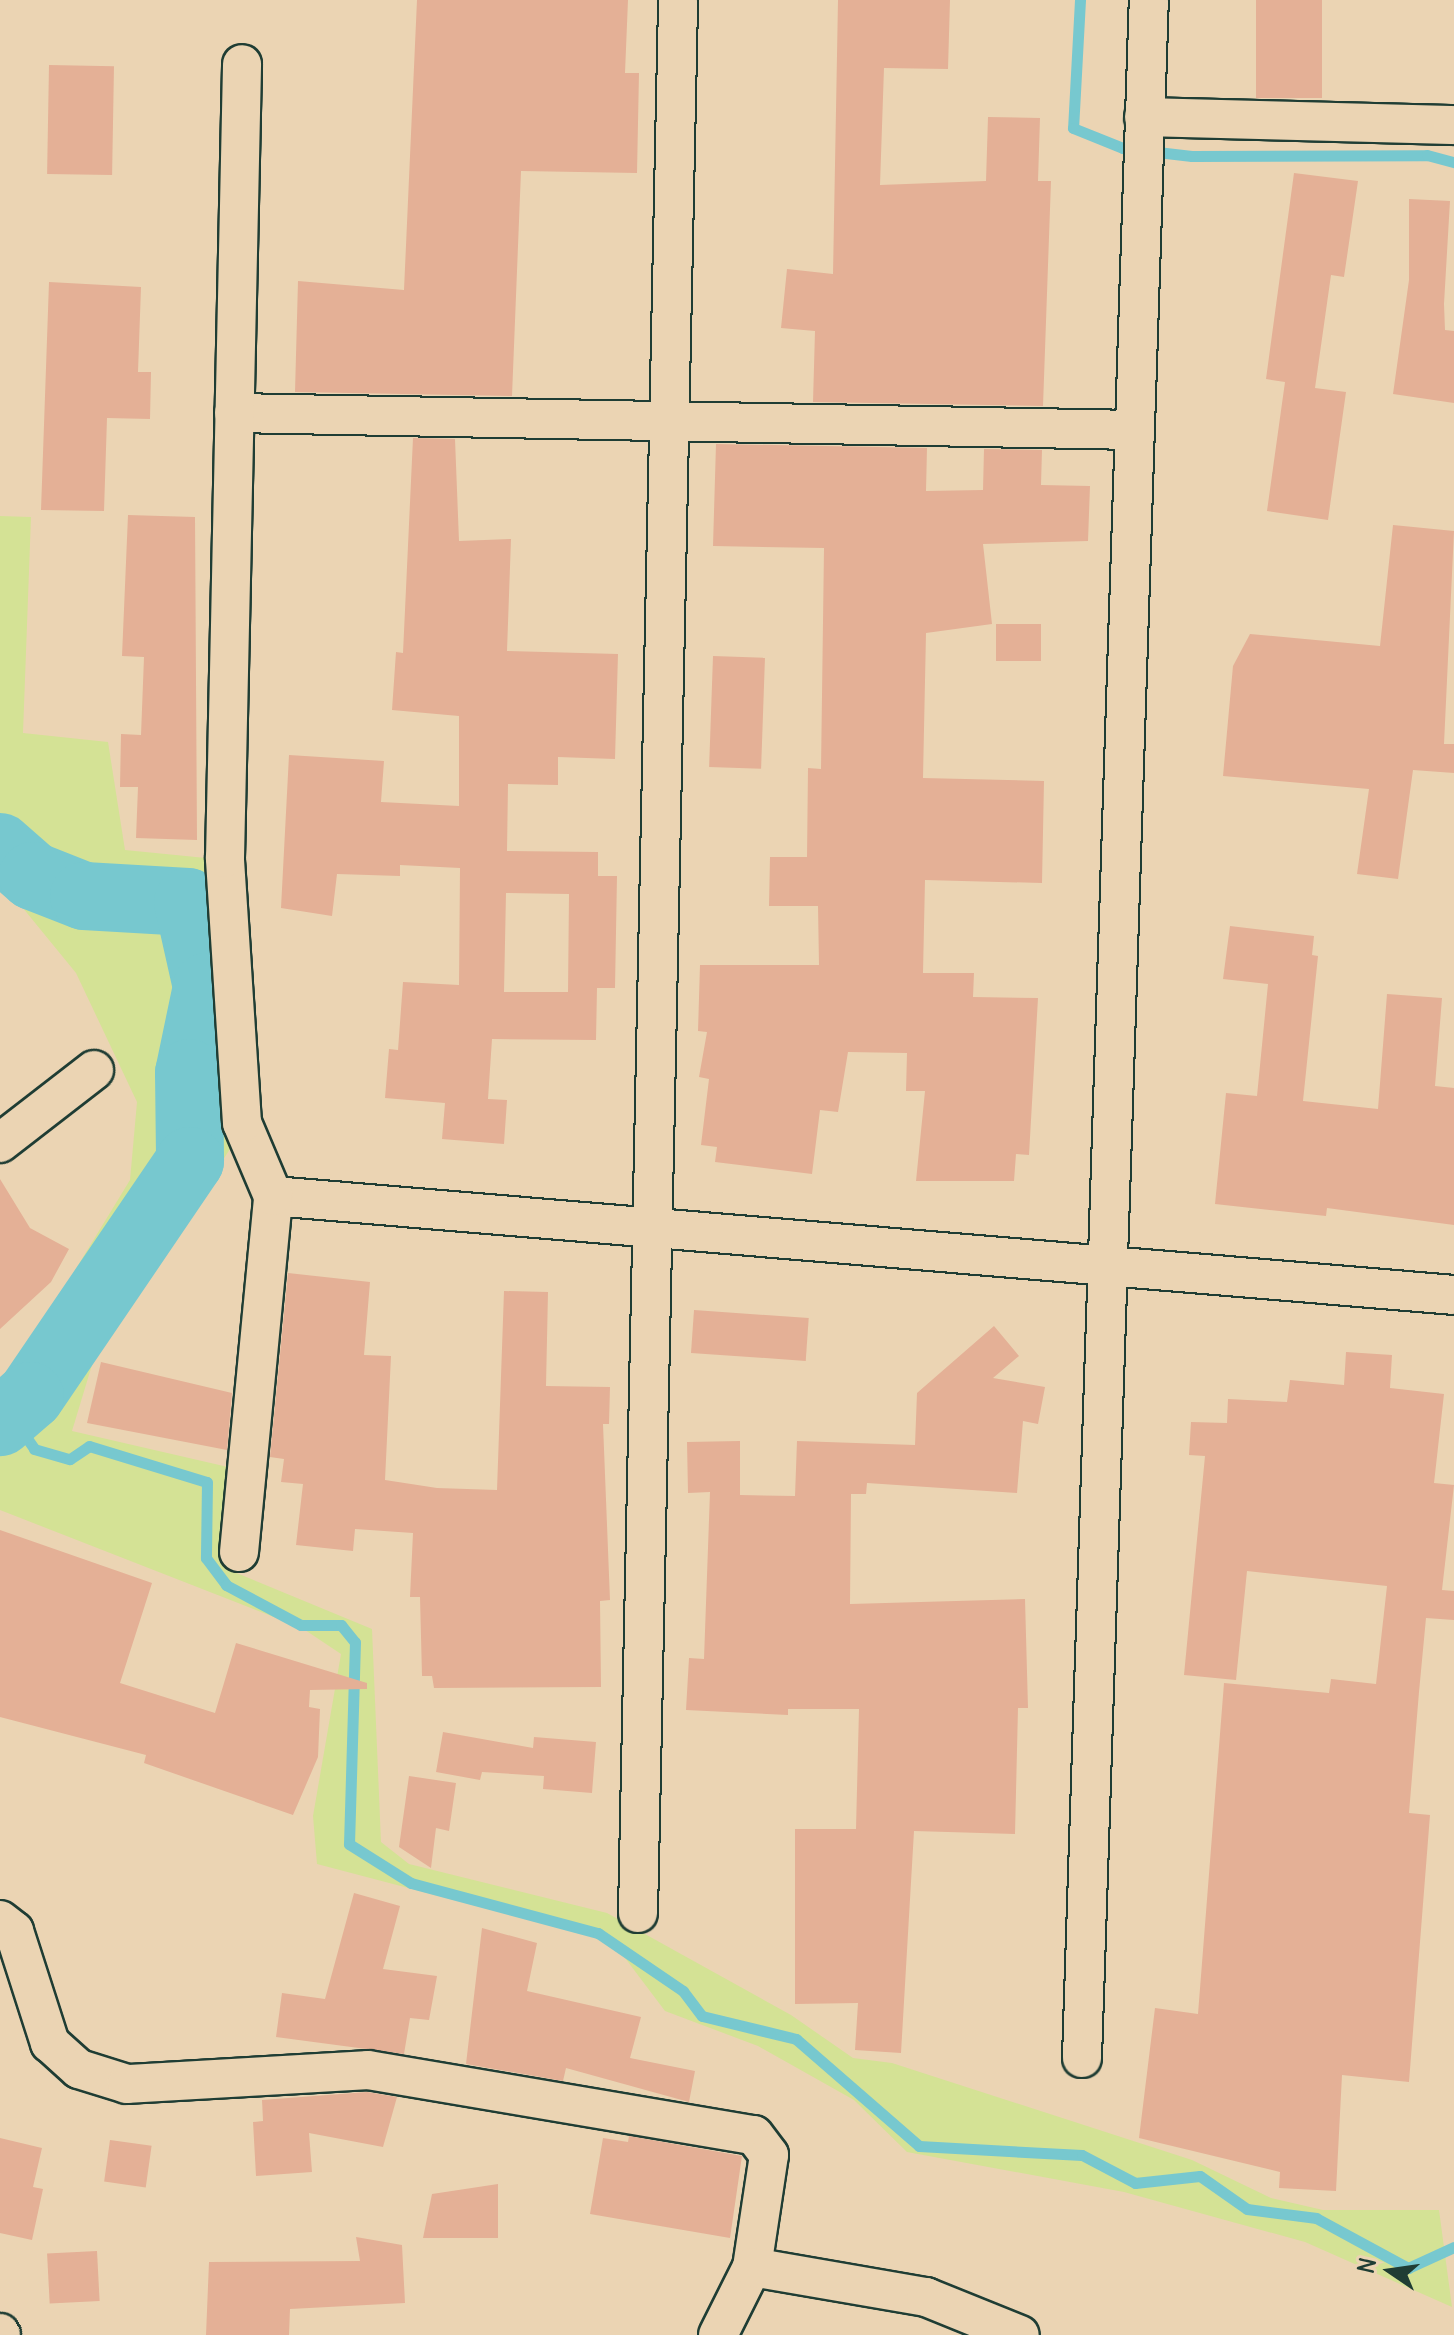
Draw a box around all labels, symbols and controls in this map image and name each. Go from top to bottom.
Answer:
north arrow [1350,2231,1430,2311]
text: N [1351,2255,1382,2276]

